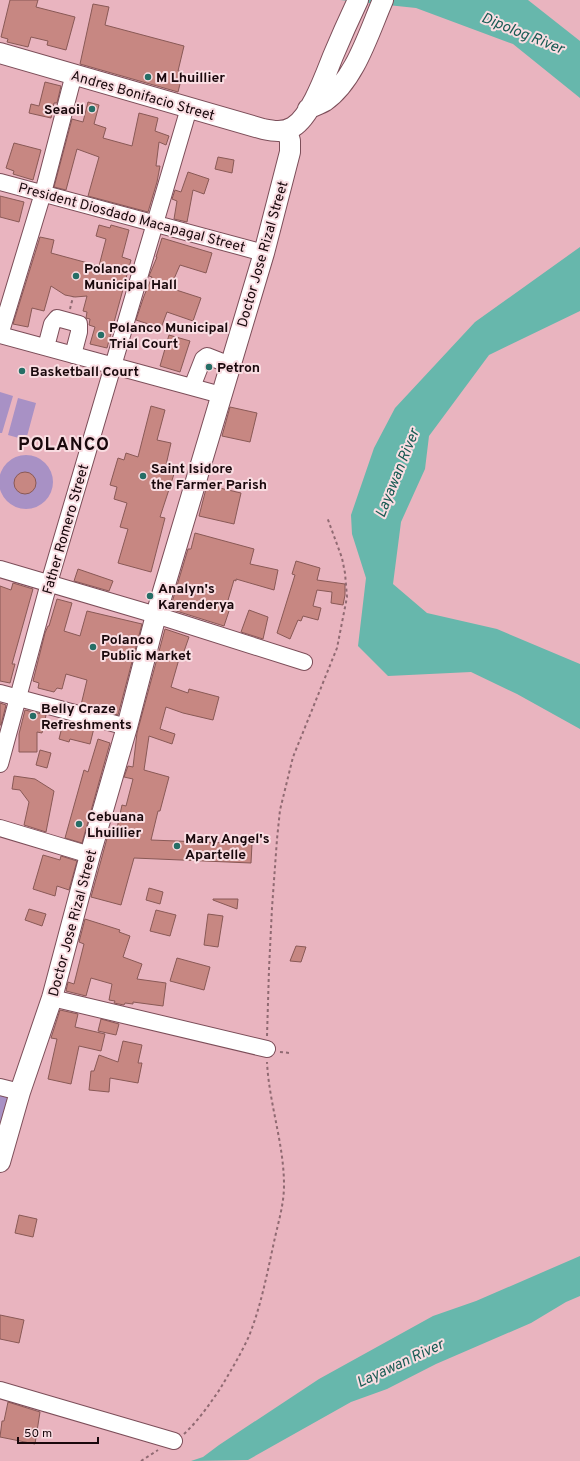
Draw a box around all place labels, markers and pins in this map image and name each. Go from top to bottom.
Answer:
place label: M Lhuillier [156,70,225,87]
marker: M Lhuillier [143,72,153,82]
place label: Seaoil [44,102,84,119]
marker: Seaoil [87,104,97,114]
place label: Polanco Municipal Hall [84,261,177,294]
marker: Polanco Municipal Hall [71,271,81,281]
place label: Polanco Municipal Trial Court [109,320,228,353]
marker: Polanco Municipal Trial Court [96,330,106,340]
place label: Petron [217,360,260,377]
marker: Petron [204,362,214,372]
place label: Basketball Court [30,364,139,381]
marker: Basketball Court [17,366,27,376]
place label: Saint Isidore the Farmer Parish [151,461,267,494]
marker: Saint Isidore the Farmer Parish [138,471,148,481]
place label: Analyn's Karenderya [158,581,234,614]
marker: Analyn's Karenderya [145,591,155,601]
place label: Polanco Public Market [101,632,191,665]
marker: Polanco Public Market [88,642,98,652]
place label: Belly Craze Refreshments [41,701,132,734]
marker: Belly Craze Refreshments [28,711,38,721]
place label: Cebuana Lhuillier [87,809,144,842]
marker: Cebuana Lhuillier [74,819,84,829]
place label: Mary Angel's Apartelle [185,831,270,864]
marker: Mary Angel's Apartelle [172,841,182,851]

